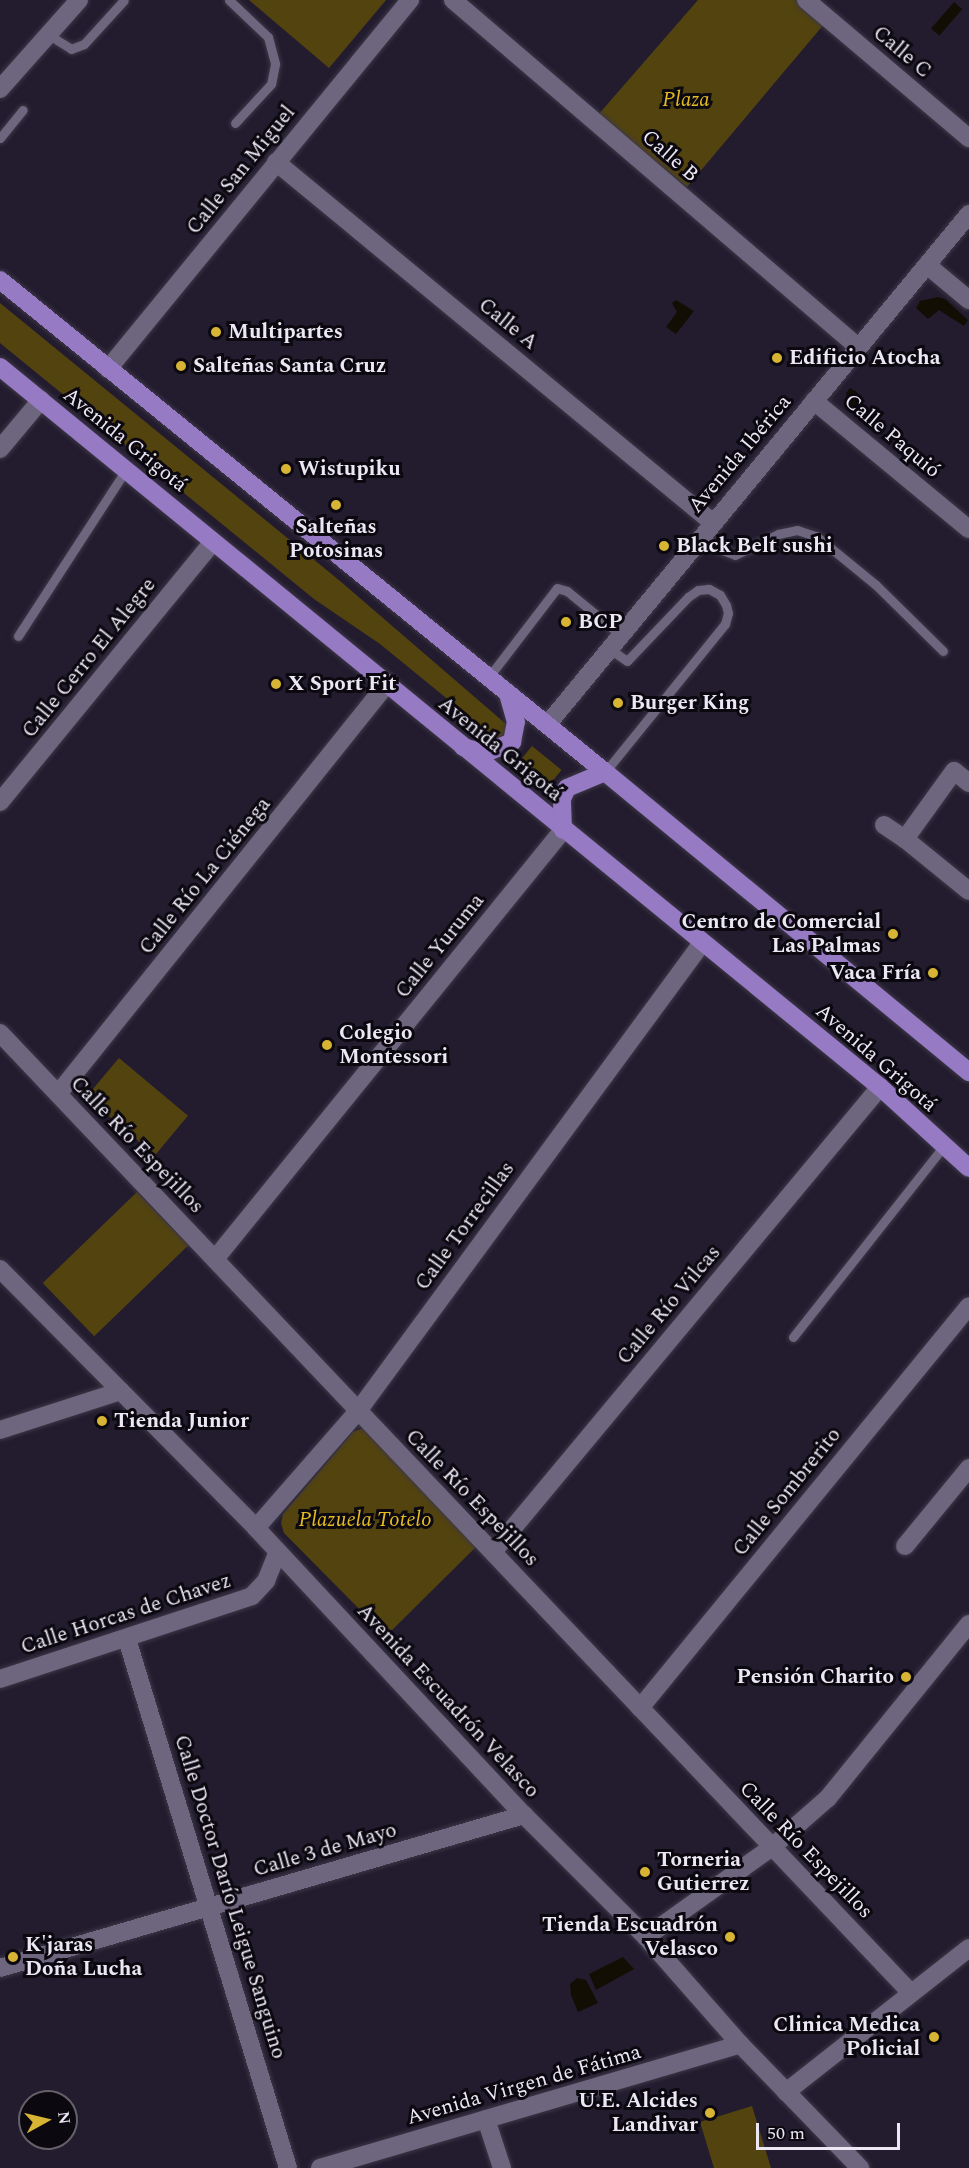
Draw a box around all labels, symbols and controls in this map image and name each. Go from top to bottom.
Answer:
street label: Calle C [868,20,936,84]
park label: Plaza [662,87,710,113]
street label: Calle San Miguel [181,100,301,240]
street label: Calle B [636,125,704,187]
street label: Calle A [473,293,543,355]
place label: Multipartes [228,319,343,345]
marker: Multipartes [209,325,223,339]
place label: Edificio Atocha [789,345,941,371]
marker: Edificio Atocha [770,351,784,365]
place label: Salteñas Santa Cruz [193,353,386,379]
marker: Salteñas Santa Cruz [174,359,188,373]
street label: Avenida Grigotá [58,382,192,498]
street label: Calle Paquió [839,388,945,484]
street label: Avenida Ibérica [683,390,797,518]
place label: Wistupiku [298,456,401,482]
marker: Wistupiku [279,462,293,476]
marker: Salteñas Potosinas [329,498,343,512]
place label: Salteñas Potosinas [289,514,383,564]
place label: Black Belt sushi [676,533,833,559]
marker: Black Belt sushi [657,539,671,553]
street label: Calle Cerro El Alegre [17,573,161,743]
place label: BCP [578,609,622,635]
marker: BCP [559,615,573,629]
place label: X Sport Fit [288,671,396,697]
marker: X Sport Fit [269,677,283,691]
place label: Burger King [630,690,749,716]
street label: Avenida Grigotá [433,691,567,807]
marker: Burger King [611,696,625,710]
street label: Calle Río La Ciénega [134,792,276,960]
street label: Calle Yuruma [390,889,490,1003]
place label: Centro de Comercial Las Palmas [681,909,881,959]
marker: Centro de Comercial Las Palmas [886,927,900,941]
place label: Vaca Fría [830,960,921,986]
marker: Vaca Fría [926,966,940,980]
street label: Avenida Grigotá [810,998,942,1118]
place label: Colegio Montessori [339,1020,448,1070]
marker: Colegio Montessori [320,1038,334,1052]
street label: Calle Río Espejillos [65,1071,209,1219]
street label: Calle Torrecillas [410,1157,520,1295]
street label: Calle Río Vilcas [612,1240,726,1370]
place label: Tienda Junior [114,1408,249,1434]
marker: Tienda Junior [95,1414,109,1428]
street label: Calle Sombrerito [728,1423,846,1561]
street label: Calle Río Espejillos [400,1424,544,1572]
park label: Plazuela Totelo [298,1507,432,1533]
street label: Calle Horcas de Chavez [18,1568,234,1660]
street label: Avenida Escuadrón Velasco [351,1599,545,1803]
place label: Pensión Charito [737,1664,894,1690]
marker: Pensión Charito [899,1670,913,1684]
street label: Calle Doctor Darío Leigue Sanguino [169,1732,291,2062]
street label: Calle Río Espejillos [734,1776,878,1924]
street label: Calle 3 de Mayo [250,1818,400,1882]
place label: Torneria Gutierrez [657,1847,750,1897]
marker: Torneria Gutierrez [638,1865,652,1879]
place label: Tienda Escuadrón Velasco [542,1912,718,1962]
marker: Tienda Escuadrón Velasco [723,1930,737,1944]
place label: K'jaras Doña Lucha [25,1932,142,1982]
marker: K'jaras Doña Lucha [6,1950,20,1964]
place label: Clinica Medica Policial [773,2012,920,2062]
marker: Clinica Medica Policial [925,2028,943,2046]
street label: Avenida Virgen de Fátima [404,2039,644,2131]
place label: U.E. Alcides Landivar [578,2088,698,2138]
north arrow [18,2090,78,2150]
marker: U.E. Alcides Landivar [703,2106,717,2120]
text: N [51,2110,77,2126]
scale bar [759,2111,903,2149]
text: 50 m [767,2120,805,2147]

